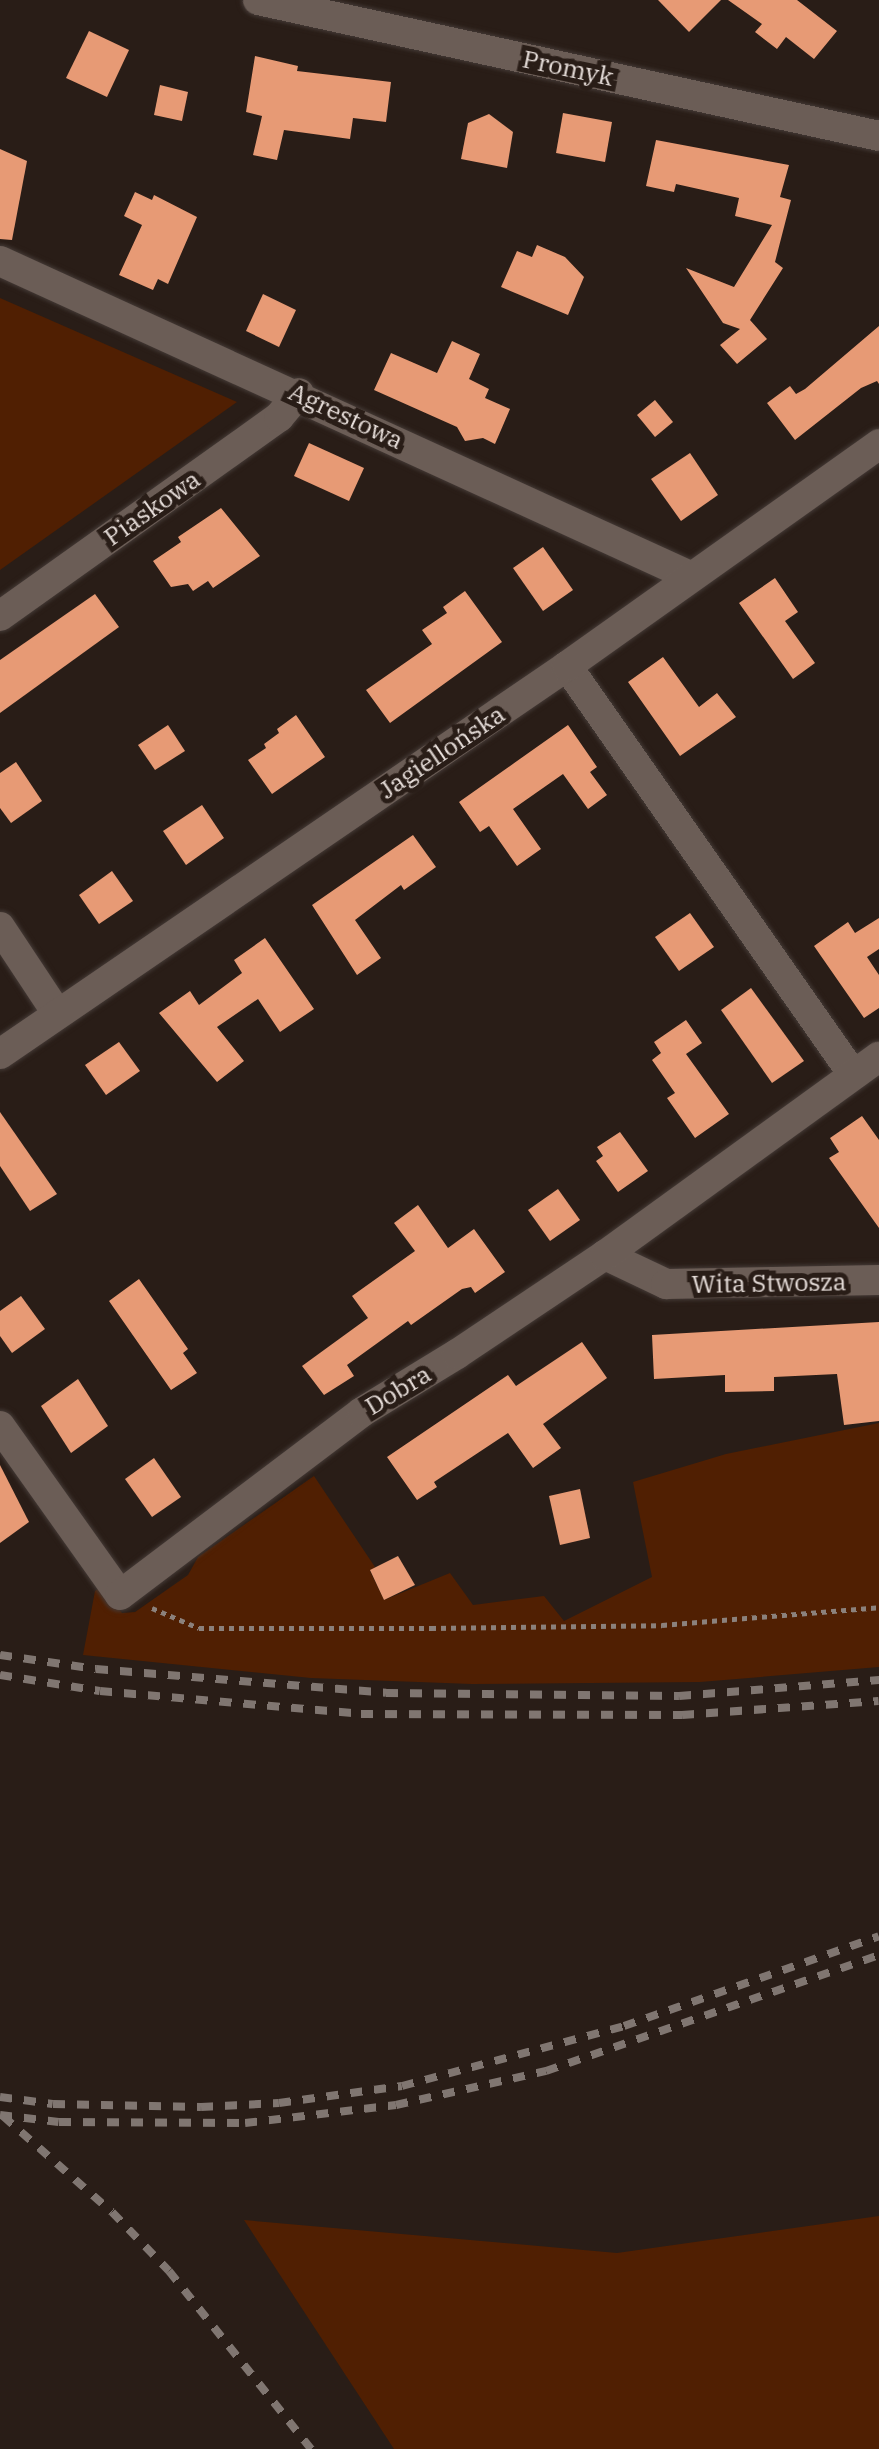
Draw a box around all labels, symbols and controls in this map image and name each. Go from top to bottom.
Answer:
street label: Promyk [520,44,616,92]
street label: Agrestowa [284,376,408,456]
street label: Piaskowa [98,464,206,552]
street label: Jagiellońska [373,699,511,805]
street label: Wita Stwosza [691,1267,847,1299]
street label: Dobra [360,1359,436,1421]

